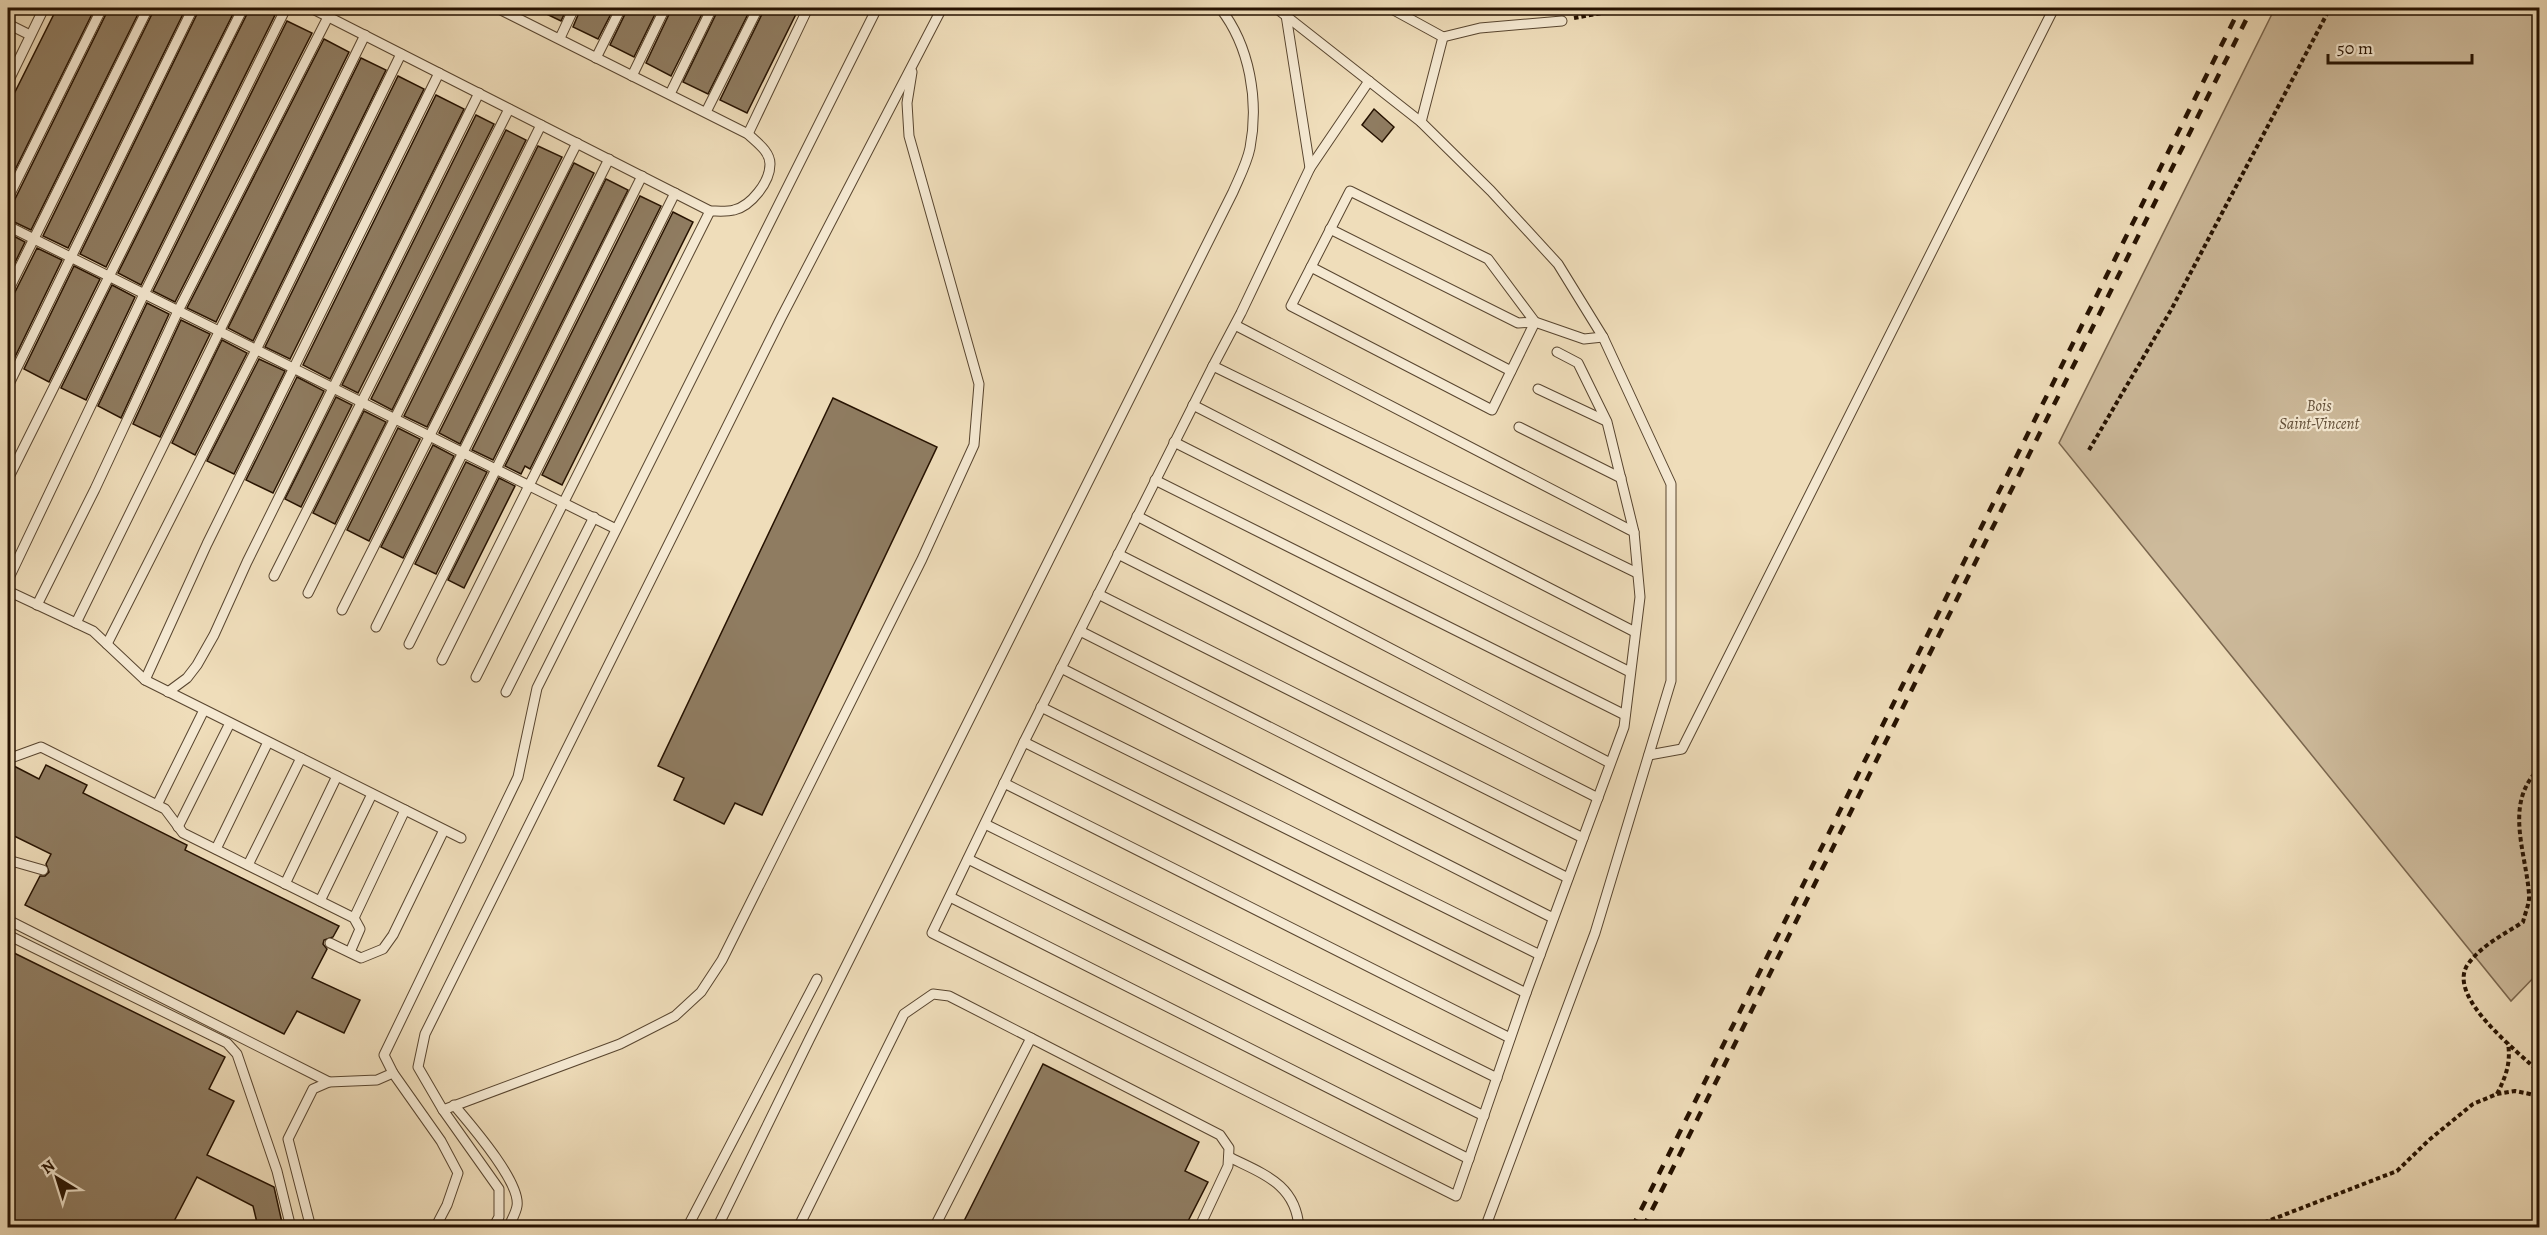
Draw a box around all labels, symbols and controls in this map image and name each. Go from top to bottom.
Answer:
scale bar [2328,27,2472,65]
text: 50 m [2337,36,2373,60]
park label: Bois Saint-Vincent [2279,395,2360,435]
north arrow [27,1148,87,1208]
text: N [37,1154,60,1179]

